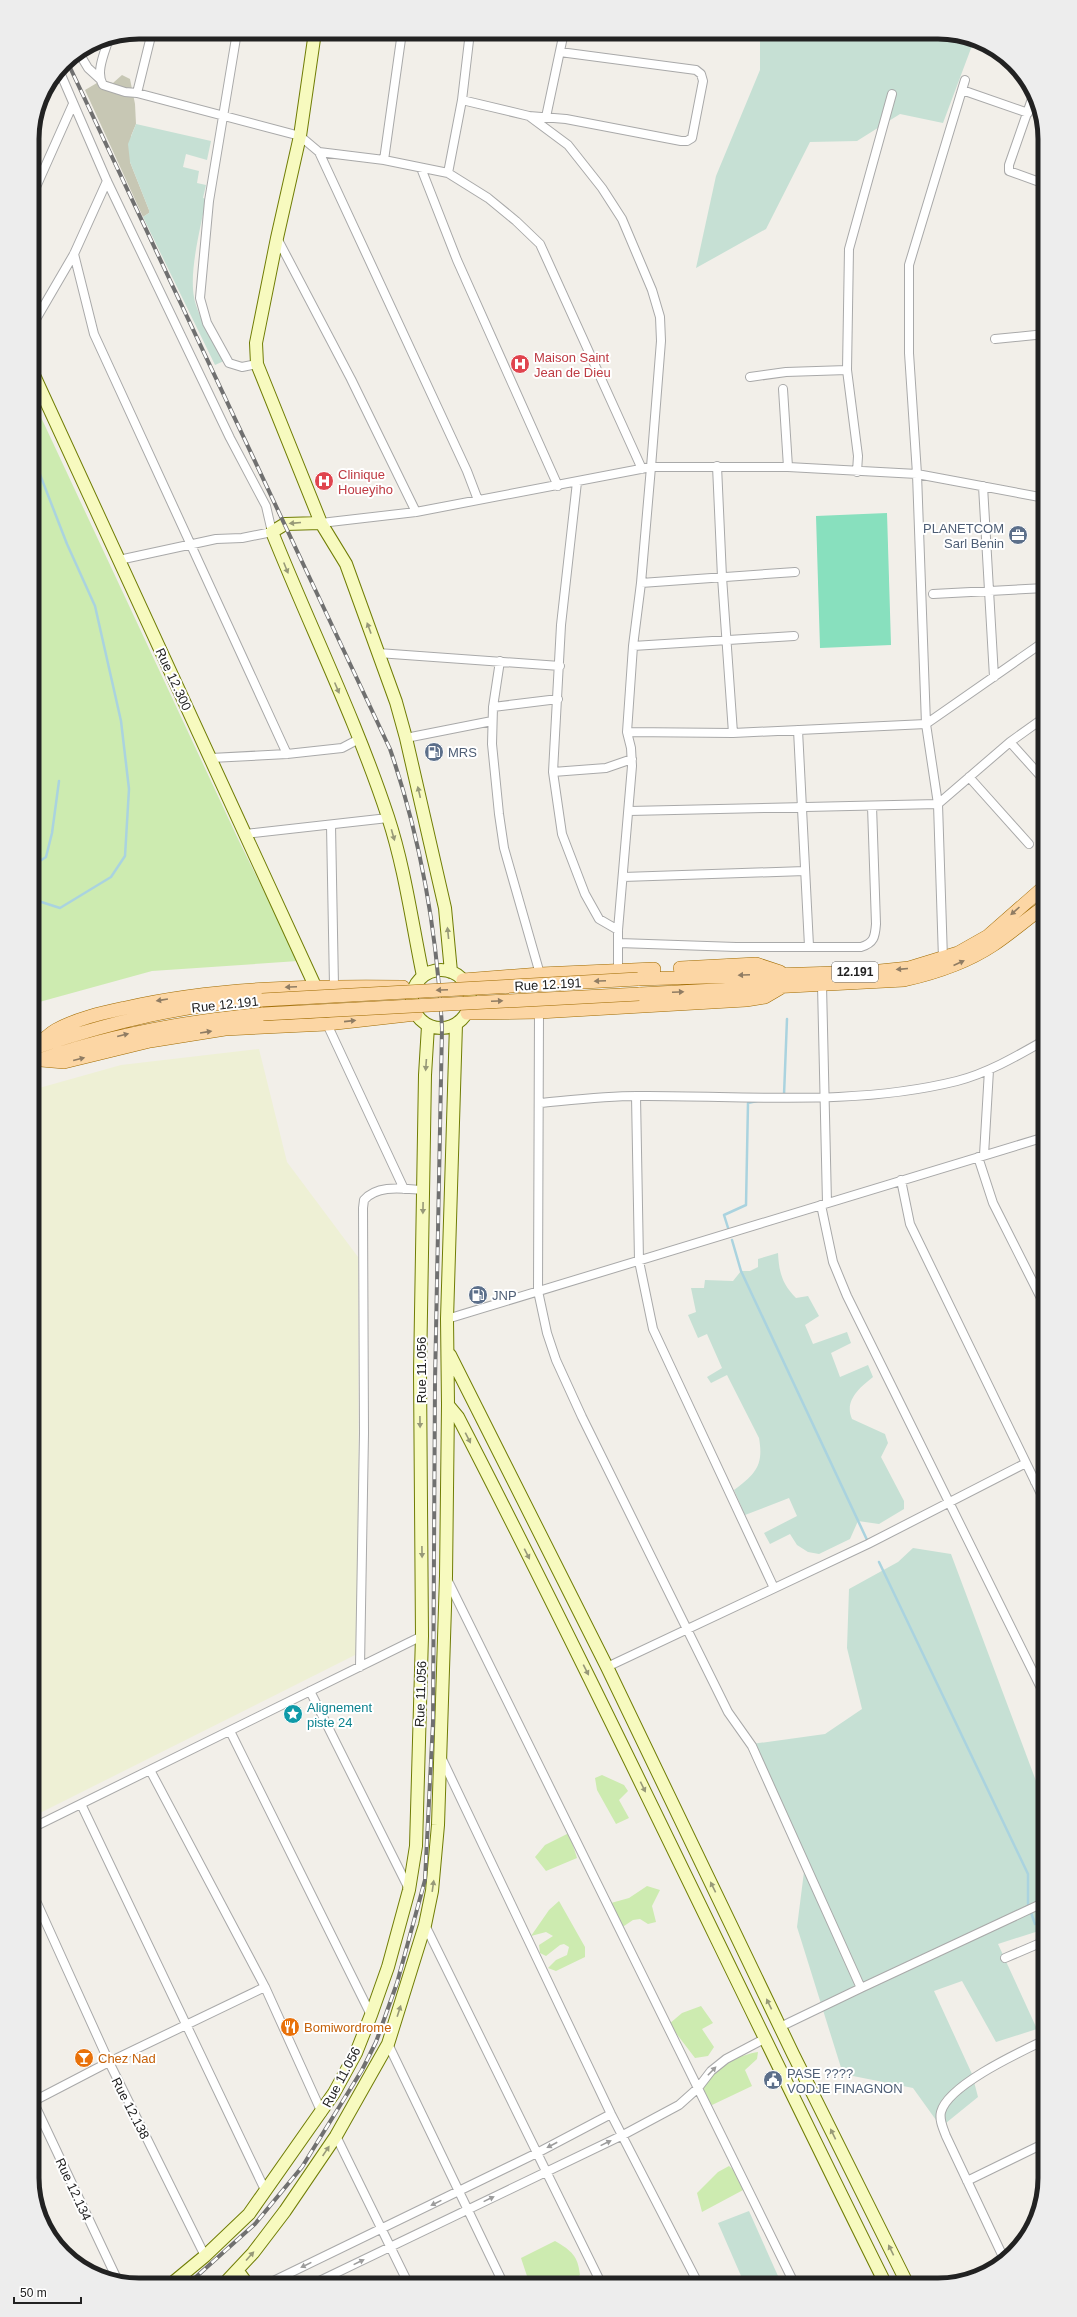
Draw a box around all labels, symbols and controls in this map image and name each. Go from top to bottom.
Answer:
place label: Maison Saint Jean de Dieu [534,350,611,380]
hospital icon: Maison Saint Jean de Dieu [509,353,531,375]
place label: Clinique Houeyiho [338,467,393,497]
hospital icon: Clinique Houeyiho [313,470,335,492]
one-way arrow [289,520,301,527]
place label: PLANETCOM Sarl Benin [923,521,1004,551]
office icon: PLANETCOM Sarl Benin [1007,524,1029,546]
one-way arrow [284,563,290,575]
one-way arrow [366,621,372,633]
street label: Rue 12.300 [153,646,195,713]
one-way arrow [333,682,340,694]
fuel station icon: MRS [423,741,445,763]
place label: MRS [448,745,477,760]
one-way arrow [415,786,421,798]
one-way arrow [390,830,396,842]
one-way arrow [1010,906,1020,916]
one-way arrow [445,927,451,939]
one-way arrow [953,960,964,966]
road number: 12.191 [832,962,878,982]
one-way arrow [896,966,908,972]
one-way arrow [738,971,750,978]
street label: Rue 12.191 [514,975,582,994]
one-way arrow [594,978,606,985]
one-way arrow [285,984,298,991]
one-way arrow [436,986,448,993]
one-way arrow [672,988,684,995]
street label: Rue 12.191 [191,994,259,1015]
one-way arrow [156,997,168,1003]
one-way arrow [491,998,503,1005]
one-way arrow [344,1018,356,1025]
one-way arrow [200,1029,212,1035]
one-way arrow [117,1032,129,1038]
one-way arrow [73,1055,85,1061]
one-way arrow [422,1058,429,1071]
one-way arrow [420,1202,426,1215]
fuel station icon: JNP [467,1284,489,1306]
place label: JNP [492,1288,517,1303]
street label: Rue 11.056 [414,1337,429,1403]
one-way arrow [417,1416,424,1428]
one-way arrow [465,1432,472,1444]
one-way arrow [419,1546,425,1559]
one-way arrow [524,1548,530,1560]
street label: Rue 11.056 [412,1661,429,1727]
one-way arrow [583,1664,589,1676]
place label: Alignement piste 24 [307,1700,372,1730]
place icon: Alignement piste 24 [282,1703,304,1725]
one-way arrow [640,1781,646,1793]
one-way arrow [430,1880,436,1892]
one-way arrow [710,1882,716,1893]
one-way arrow [766,1999,772,2010]
one-way arrow [396,2005,402,2017]
restaurant icon: Bomiwordrome [279,2016,301,2038]
place label: Bomiwordrome [304,2020,391,2035]
street label: Rue 11.056 [319,2044,364,2110]
bar icon: Chez Nad [73,2047,95,2069]
place label: Chez Nad [98,2051,156,2066]
one-way arrow [707,2066,717,2076]
place label: PASE ???? VODJE FINAGNON [787,2066,903,2096]
public building icon: PASE ???? VODJE FINAGNON [762,2069,784,2091]
street label: Rue 12.138 [109,2075,152,2142]
one-way arrow [830,2128,836,2139]
one-way arrow [600,2140,611,2146]
one-way arrow [546,2142,558,2149]
one-way arrow [322,2146,330,2156]
street label: Rue 12.134 [53,2156,95,2223]
one-way arrow [483,2196,494,2202]
one-way arrow [430,2200,441,2206]
one-way arrow [888,2244,894,2256]
one-way arrow [245,2251,254,2261]
one-way arrow [353,2259,364,2265]
one-way arrow [300,2262,312,2268]
scale bar [14,2279,81,2305]
text: 50 m [20,2286,47,2300]

